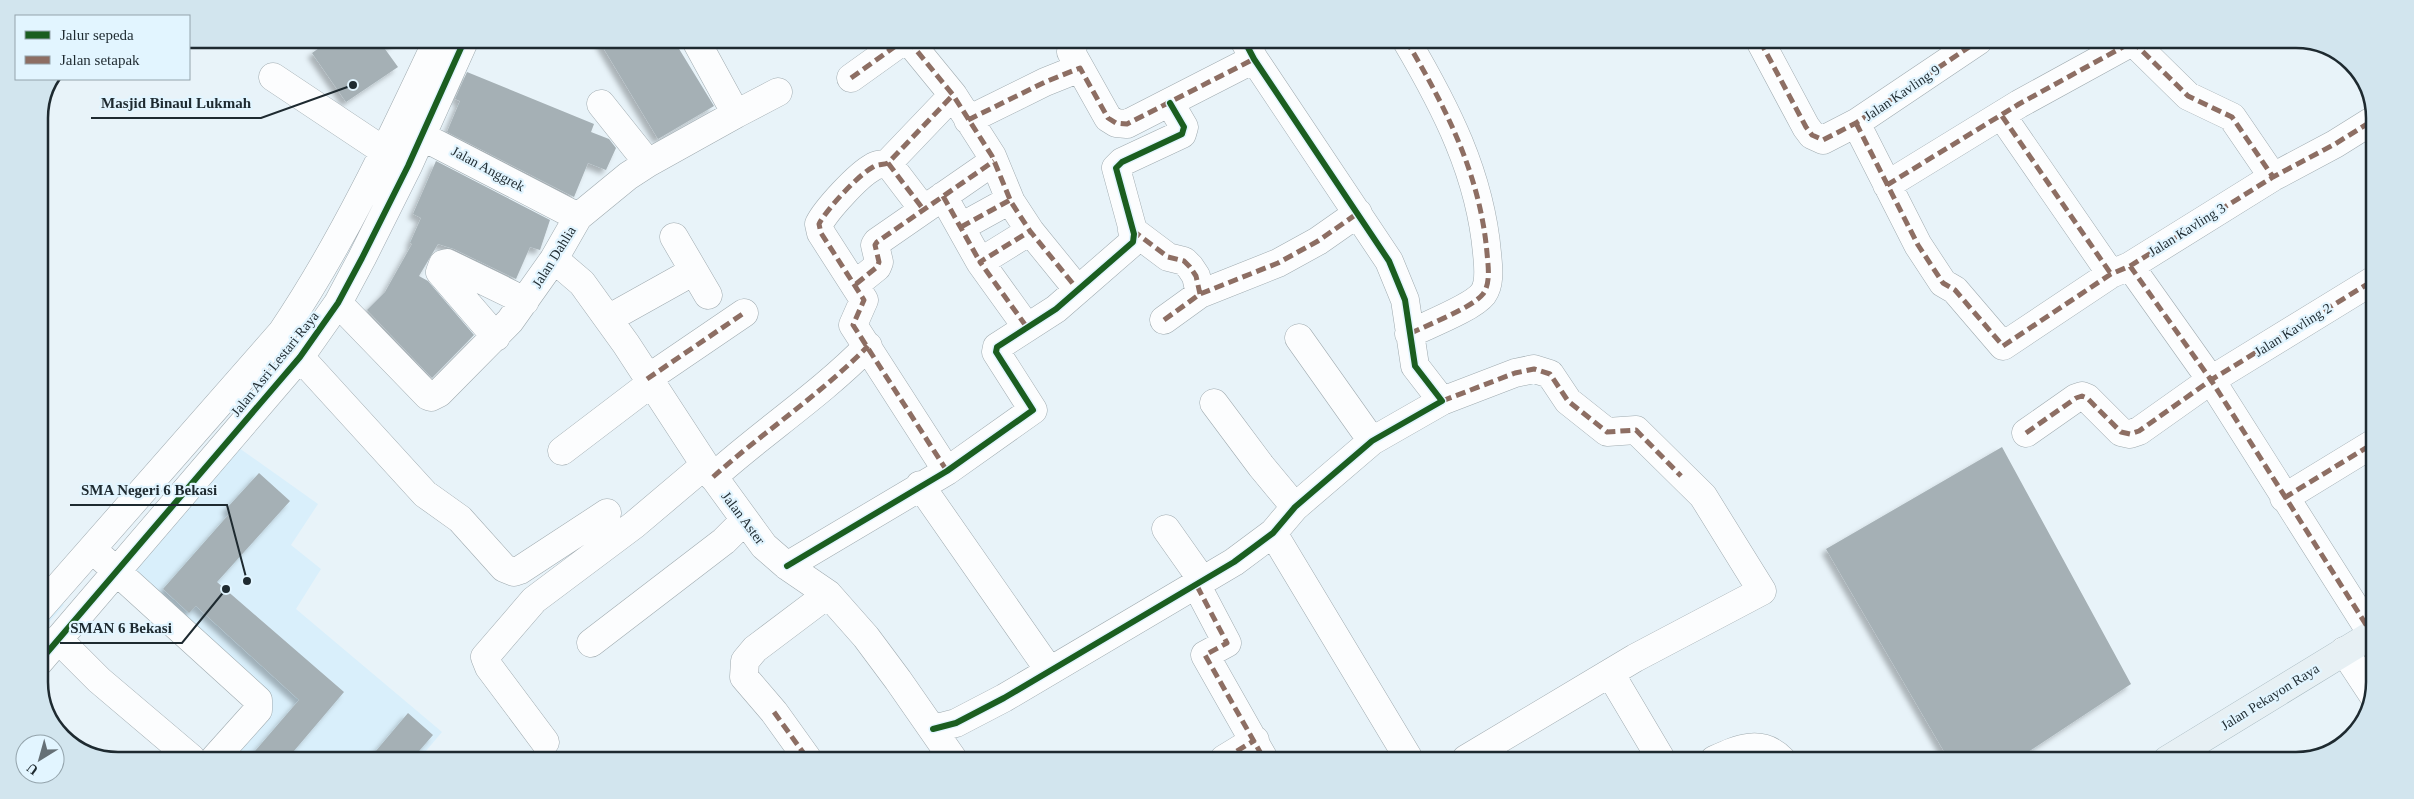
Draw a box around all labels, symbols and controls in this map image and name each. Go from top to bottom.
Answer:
legend [15,15,190,80]
text: Jalur sepeda [60,27,134,43]
text: Jalan setapak [60,52,140,68]
street label: Jalan Kavling 9 [1861,62,1943,124]
callout: Masjid Binaul Lukmah [91,88,261,118]
text: Masjid Binaul Lukmah [101,95,252,111]
street label: Jalan Anggrek [449,143,527,195]
street label: Jalan Kavling 3 [2146,200,2228,260]
street label: Jalan Dahlia [529,223,579,290]
street label: Jalan Kavling 2 [2252,300,2334,360]
street label: Jalan Asri Lestari Raya [228,308,322,419]
callout: SMA Negeri 6 Bekasi [70,475,227,505]
text: SMA Negeri 6 Bekasi [81,482,217,498]
street label: Jalan Aster [718,489,768,547]
callout: SMAN 6 Bekasi [60,613,182,643]
text: SMAN 6 Bekasi [70,620,172,636]
street label: Jalan Pekayon Raya [2218,660,2322,733]
north arrow [15,734,65,784]
text: U [24,760,41,778]

